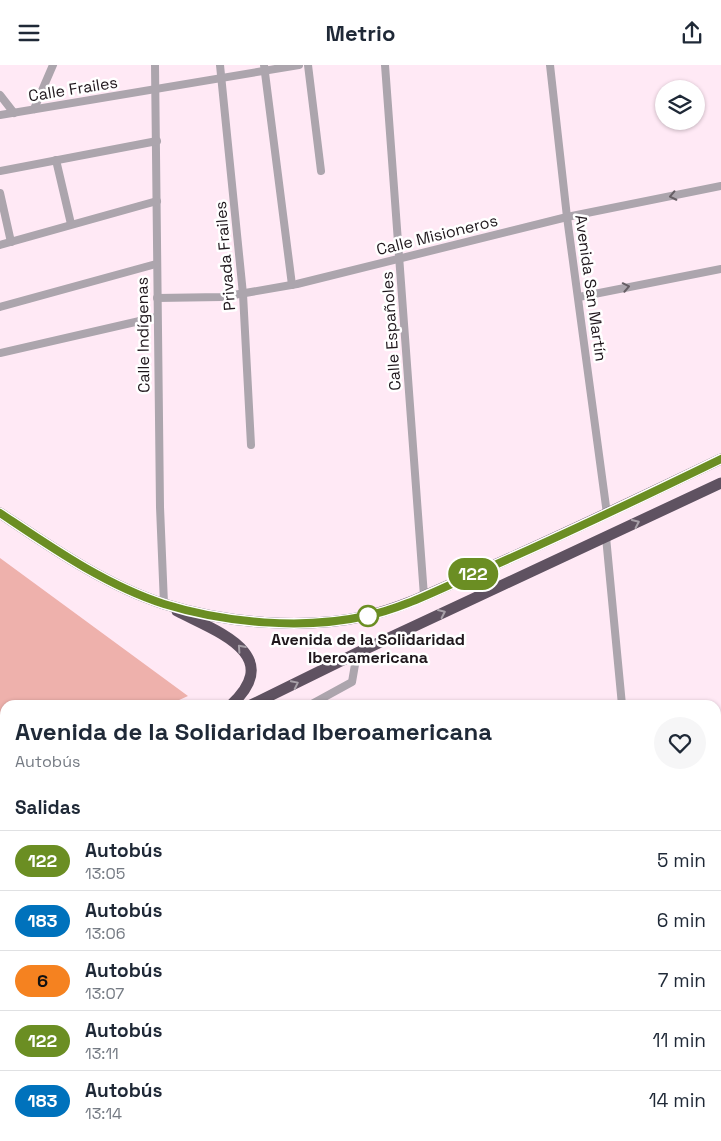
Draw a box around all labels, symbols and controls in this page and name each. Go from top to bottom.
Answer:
icon: menu [15,19,43,47]
text: Metrio [326,19,395,47]
icon: share [678,19,706,47]
street label: Calle Frailes [27,72,119,106]
map controls [655,80,705,130]
button: layers [655,80,705,130]
one-way arrow [669,190,678,201]
street label: Privada Frailes [210,200,240,312]
street label: Calle Misioneros [374,210,500,260]
street label: Avenida San Martín [570,213,612,363]
street label: Calle Españoles [376,271,406,391]
street label: Calle Indígenas [131,277,155,393]
one-way arrow [622,283,631,293]
one-way arrow [631,518,640,529]
line badge: 122 [444,558,502,590]
text: 122 [458,562,488,585]
marker: Avenida de la Solidaridad Iberoamericana [357,605,379,627]
one-way arrow [437,609,446,620]
place label: Avenida de la Solidaridad Iberoamericana [271,629,465,668]
one-way arrow [238,645,247,654]
one-way arrow [290,679,299,690]
text: Avenida de la Solidaridad Iberoamericana [15,716,492,747]
button: heart [654,717,706,769]
text: Autobús [15,751,80,772]
text: Salidas [15,795,81,820]
text: Autobús [85,838,162,863]
text: 5 min [657,848,706,873]
text: 122 [28,849,57,872]
text: 13:05 [85,863,125,884]
text: Autobús [85,898,162,923]
text: 6 min [657,908,706,933]
text: 183 [28,909,57,932]
text: 13:06 [85,923,125,944]
text: Autobús [85,958,162,983]
text: 7 min [658,968,706,993]
text: 6 [37,969,48,992]
text: 13:07 [85,983,124,1004]
text: Autobús [85,1018,162,1043]
text: 11 min [653,1028,706,1053]
text: 122 [28,1029,57,1052]
text: 13:11 [85,1043,119,1064]
text: Autobús [85,1078,162,1103]
text: 14 min [649,1088,706,1113]
text: 183 [28,1089,57,1112]
text: 13:14 [85,1103,122,1124]

